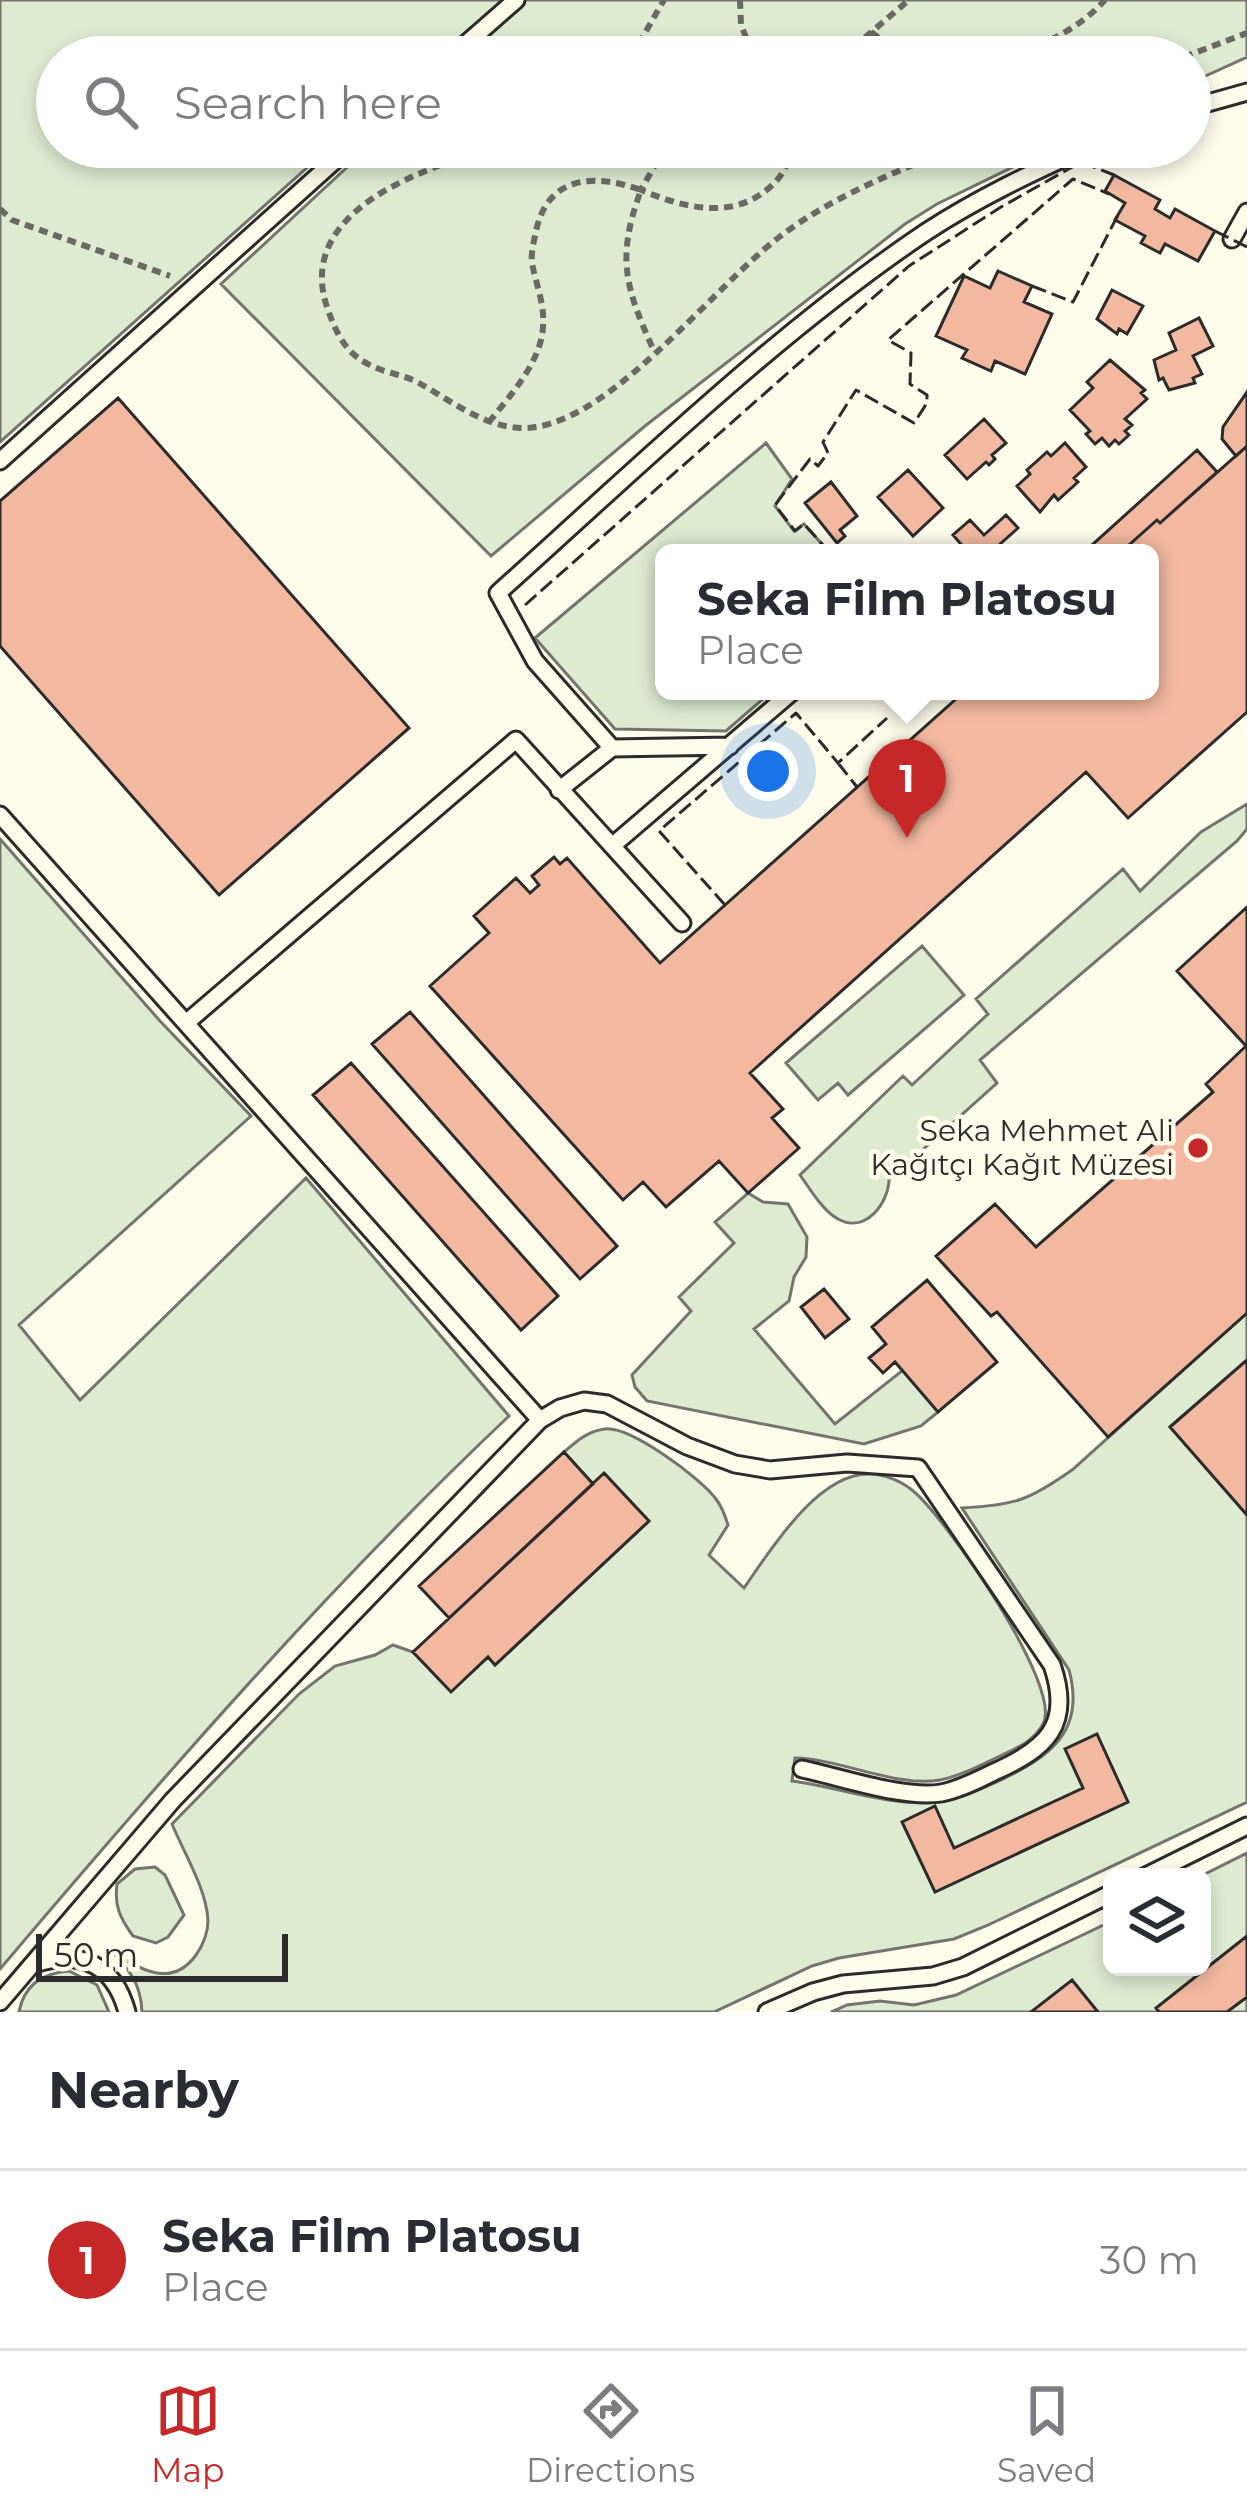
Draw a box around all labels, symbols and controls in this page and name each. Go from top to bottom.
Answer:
search box [36,36,1211,168]
icon: search [78,69,144,135]
text: Search here [174,75,442,130]
popup [655,544,1159,700]
text: Seka Film Platosu [697,571,1117,626]
text: Place [697,626,804,674]
pin: 1 [868,739,946,838]
your location [738,741,798,801]
place label: Seka Mehmet Ali Kağıtçı Kağıt Müzesi [870,1112,1174,1183]
marker: Seka Mehmet Ali Kağıtçı Kağıt Müzesi [1185,1135,1211,1161]
map controls [1103,1868,1211,1976]
button: layers [1103,1868,1211,1976]
scale bar [36,1928,288,1981]
text: 50 m [54,1935,138,1975]
text: Nearby [48,2059,239,2121]
text: Seka Film Platosu [162,2208,582,2263]
text: 1 [79,2236,95,2284]
text: 30 m [1100,2236,1199,2284]
text: Place [162,2263,269,2311]
tab: Map [151,2378,224,2490]
tab: Directions [526,2378,695,2490]
tab: Saved [997,2378,1096,2490]

